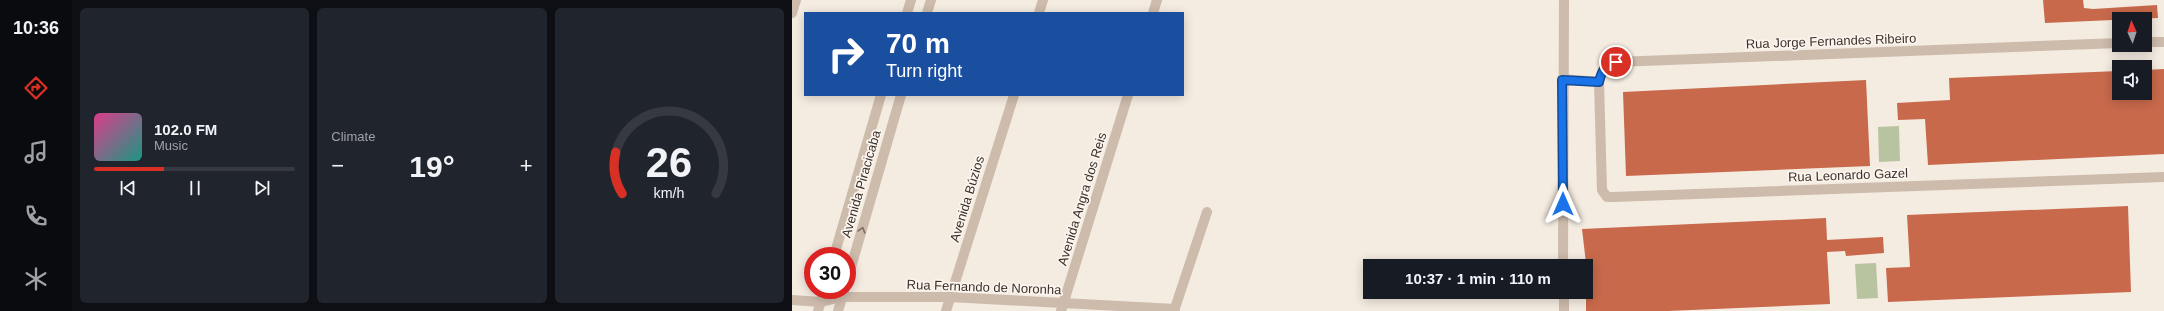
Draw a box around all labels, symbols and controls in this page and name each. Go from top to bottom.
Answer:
north arrow [2112,12,2152,52]
map controls [2112,12,2152,100]
text: 10:36 [13,18,59,38]
icon: right [820,28,872,80]
text: 70 m [886,28,950,59]
street label: Rua Jorge Fernandes Ribeiro [1746,31,1916,51]
pin [1599,45,1633,79]
icon: arrive [1605,51,1627,73]
button: sound [2112,60,2152,100]
text: Turn right [886,61,962,81]
icon: directions [22,74,50,102]
text: 102.0 FM [154,121,217,138]
street label: Avenida Piracicaba [838,128,884,239]
text: Climate [331,129,375,144]
street label: Avenida Angra dos Reis [1055,130,1110,267]
icon: music [22,138,50,166]
text: Music [154,138,188,153]
text: 26 [646,138,692,185]
text: 19° [409,150,455,183]
text: − [331,153,344,178]
text: + [520,153,533,178]
street label: Avenida Búzios [947,154,987,244]
street label: Rua Leonardo Gazel [1788,165,1908,185]
icon: previous [117,177,139,199]
icon: pause [184,177,206,199]
icon: next [251,177,273,199]
position arrow [1542,183,1584,225]
text: km/h [654,184,685,200]
icon: phone [22,202,50,230]
one-way arrow [857,227,866,234]
speed limit sign: 30 [804,247,856,299]
icon: climate [22,265,50,293]
text: 10:37 · 1 min · 110 m [1405,270,1551,287]
street label: Rua Fernando de Noronha [906,277,1062,297]

